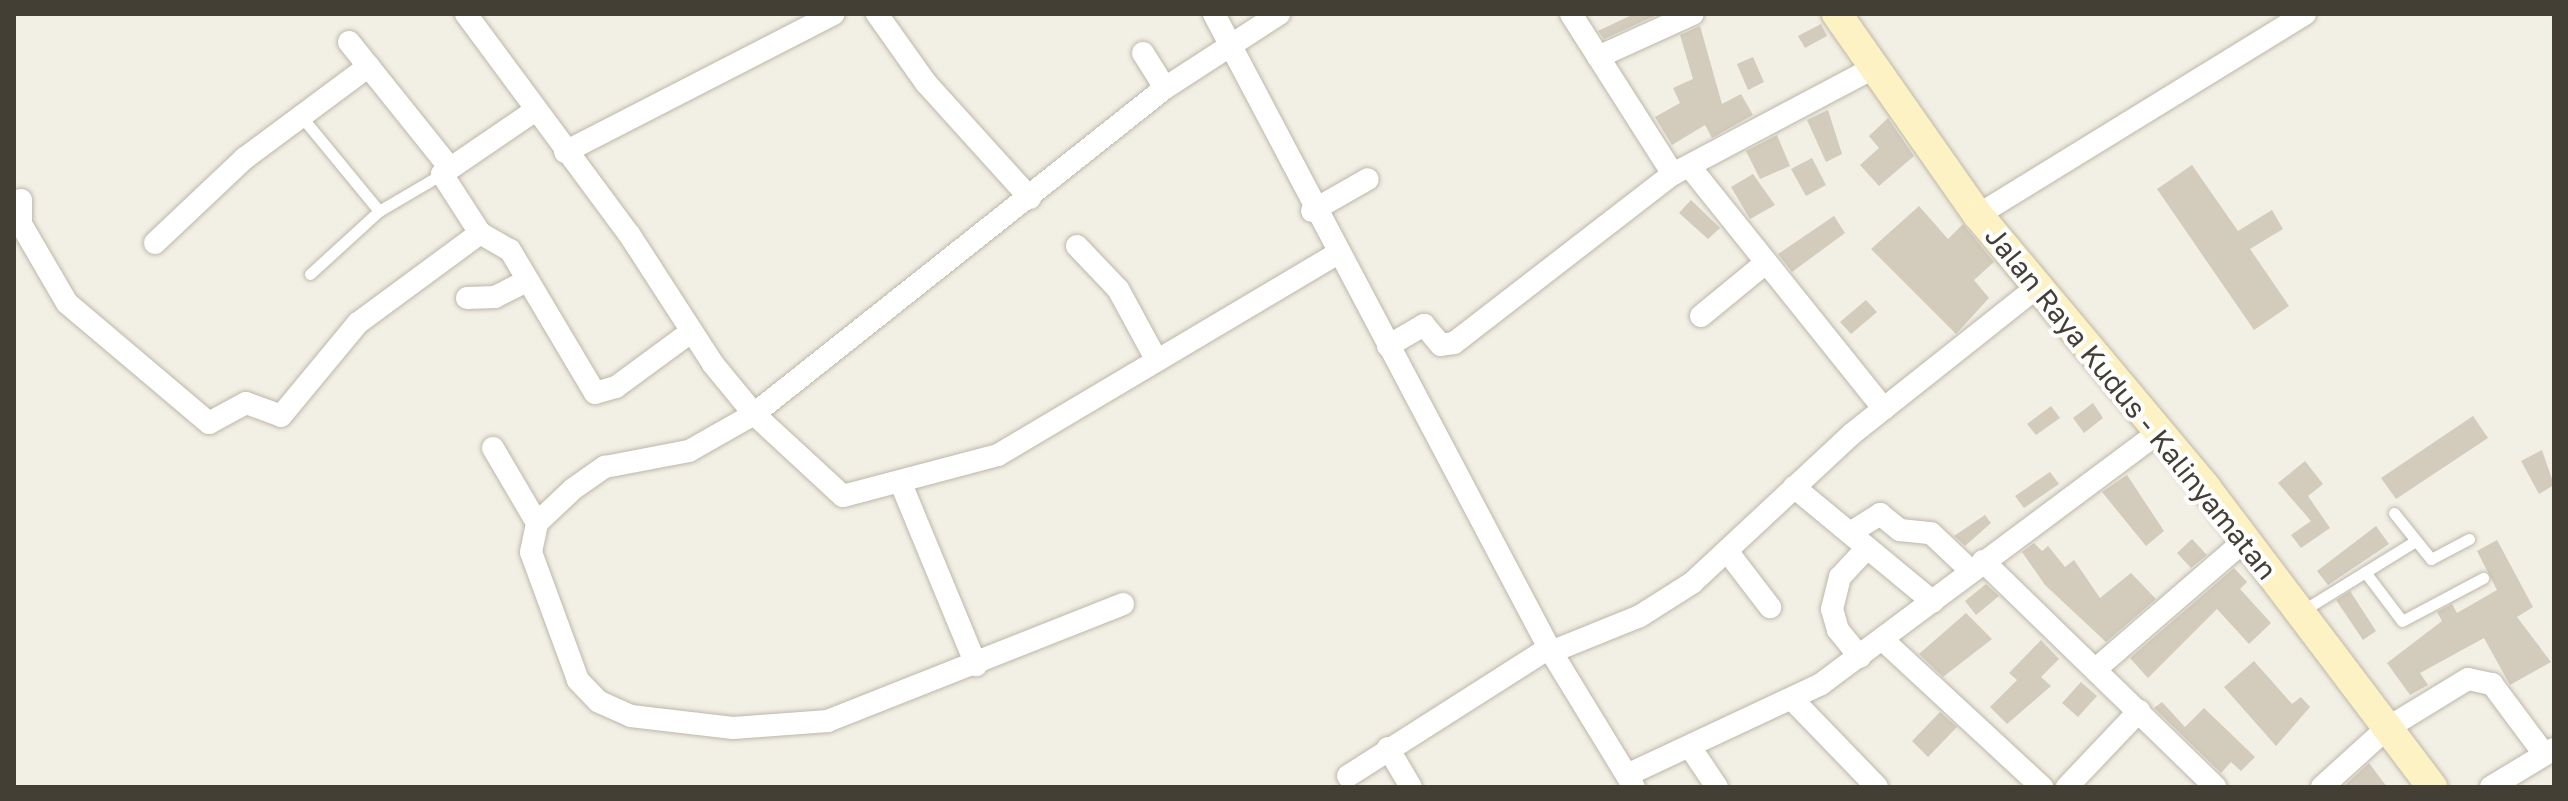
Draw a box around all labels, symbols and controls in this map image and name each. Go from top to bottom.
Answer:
street label: Jalan Raya Kudus - Kalinyamatan [1978,220,2284,586]

